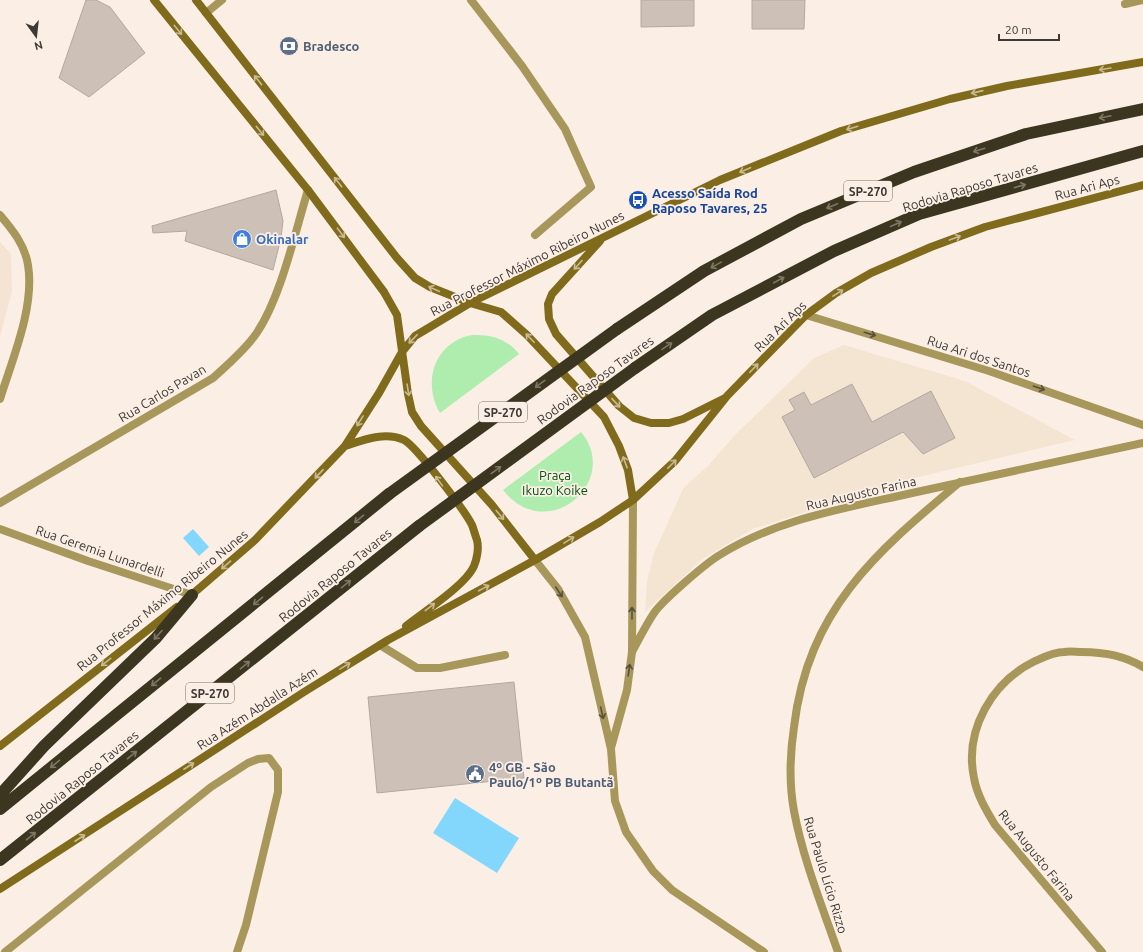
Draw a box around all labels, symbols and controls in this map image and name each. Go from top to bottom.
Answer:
north arrow [16,16,56,56]
scale bar [999,16,1059,42]
text: 20 m [1005,23,1032,36]
one-way arrow [174,25,183,36]
bank icon: Bradesco [278,35,300,57]
text: N [33,39,44,53]
place label: Bradesco [303,39,359,53]
one-way arrow [1098,65,1111,73]
one-way arrow [254,74,263,85]
one-way arrow [971,89,984,97]
one-way arrow [1099,114,1112,122]
one-way arrow [845,125,858,132]
one-way arrow [256,126,265,137]
one-way arrow [973,147,986,154]
street label: Rodovia Raposo Tavares [901,160,1039,214]
one-way arrow [739,166,751,174]
street label: Rua Ari Aps [1053,172,1121,202]
one-way arrow [334,177,343,188]
road number: SP-270 [844,181,892,201]
one-way arrow [1014,181,1027,189]
place label: Acesso Saída Rod Raposo Tavares, 25 [652,186,768,215]
bus stop icon: Acesso Saída Rod Raposo Tavares, 25 [627,189,649,211]
one-way arrow [826,203,838,210]
street label: Rua Professor Máximo Ribeiro Nunes [428,208,627,318]
one-way arrow [890,220,902,227]
one-way arrow [337,227,345,238]
shop icon: Okinalar [231,228,253,250]
place label: Okinalar [256,232,309,246]
one-way arrow [949,233,961,241]
one-way arrow [573,260,582,270]
one-way arrow [710,262,722,269]
one-way arrow [773,276,785,283]
one-way arrow [428,284,440,292]
one-way arrow [832,288,843,297]
street label: Rua Ari Aps [751,298,809,354]
one-way arrow [863,331,876,338]
one-way arrow [525,333,535,343]
street label: Rodovia Raposo Tavares [534,333,656,427]
street label: Rua Ari dos Santos [926,333,1033,379]
one-way arrow [409,334,418,344]
one-way arrow [661,342,672,350]
street label: Rua Carlos Pavan [116,361,208,425]
one-way arrow [750,363,759,373]
one-way arrow [535,380,546,389]
one-way arrow [404,383,412,396]
one-way arrow [1033,385,1045,393]
one-way arrow [611,397,620,408]
road number: SP-270 [479,402,527,422]
one-way arrow [356,415,364,427]
one-way arrow [620,456,628,468]
one-way arrow [667,459,677,469]
one-way arrow [490,466,501,474]
park label: Praça Ikuzo Koike [522,468,588,497]
one-way arrow [314,469,323,480]
street label: Rua Augusto Farina [805,474,917,512]
one-way arrow [435,475,444,486]
one-way arrow [496,510,505,520]
one-way arrow [353,515,364,523]
street label: Rua Geremia Lunardelli [34,522,166,580]
street label: Rodovia Raposo Tavares [276,525,394,625]
street label: Rua Professor Máximo Ribeiro Nunes [74,527,250,673]
one-way arrow [563,536,574,544]
one-way arrow [221,561,231,570]
one-way arrow [341,580,352,588]
one-way arrow [478,584,490,592]
one-way arrow [554,586,563,597]
one-way arrow [252,596,263,605]
one-way arrow [424,603,435,611]
one-way arrow [628,607,636,620]
one-way arrow [153,630,162,640]
one-way arrow [101,658,112,667]
one-way arrow [239,661,250,669]
one-way arrow [339,662,351,670]
street label: Rua Azém Abdalla Azém [194,664,320,752]
one-way arrow [625,664,633,677]
one-way arrow [151,678,162,687]
road number: SP-270 [186,683,234,703]
one-way arrow [599,706,607,719]
street label: Rodovia Raposo Tavares [23,727,141,827]
one-way arrow [127,750,138,759]
one-way arrow [50,760,61,768]
place label: 4º GB - São Paulo/1º PB Butantã [489,760,614,789]
one-way arrow [183,762,194,771]
public building icon: 4º GB - São Paulo/1º PB Butantã [464,763,486,785]
street label: Rua Augusto Farina [996,807,1078,903]
street label: Rua Paulo Lício Rizzo [802,815,850,935]
one-way arrow [25,831,36,840]
one-way arrow [74,833,86,841]

